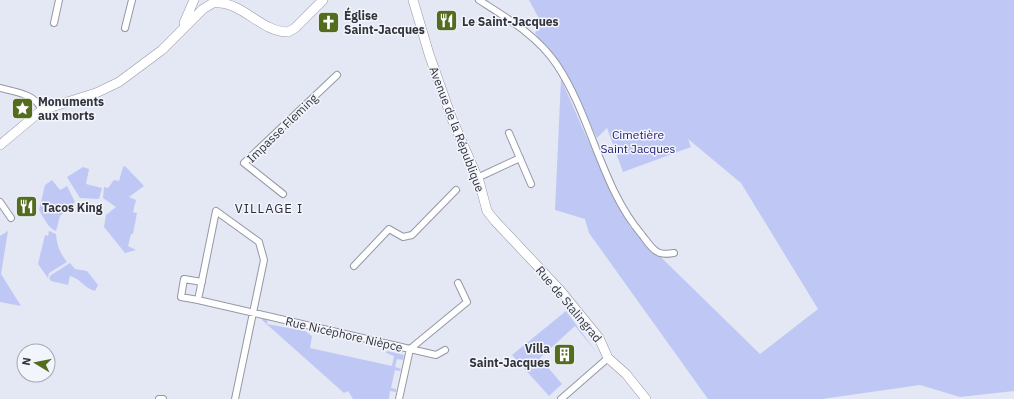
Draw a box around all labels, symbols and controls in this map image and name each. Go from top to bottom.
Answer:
place label: Église Saint-Jacques [344,7,425,37]
restaurant icon: Le Saint-Jacques [434,8,460,34]
church icon: Église Saint-Jacques [315,9,341,35]
place label: Le Saint-Jacques [462,14,559,29]
street label: Avenue de la République [426,64,488,194]
street label: Impasse Fleming [243,90,321,166]
place label: Monuments aux morts [38,94,104,123]
place icon: Monuments aux morts [9,95,35,121]
park label: Cimetière Saint Jacques [601,127,676,156]
restaurant icon: Tacos King [14,194,40,220]
place label: Tacos King [42,200,103,215]
district label: VILLAGE I [235,200,303,217]
street label: Rue de Stalingrad [533,263,605,345]
street label: Rue Nicéphore Nièpce [284,313,404,355]
place label: Villa Saint-Jacques [469,341,550,370]
building icon: Villa Saint-Jacques [552,342,578,368]
north arrow [16,343,56,383]
text: N [19,356,34,366]

